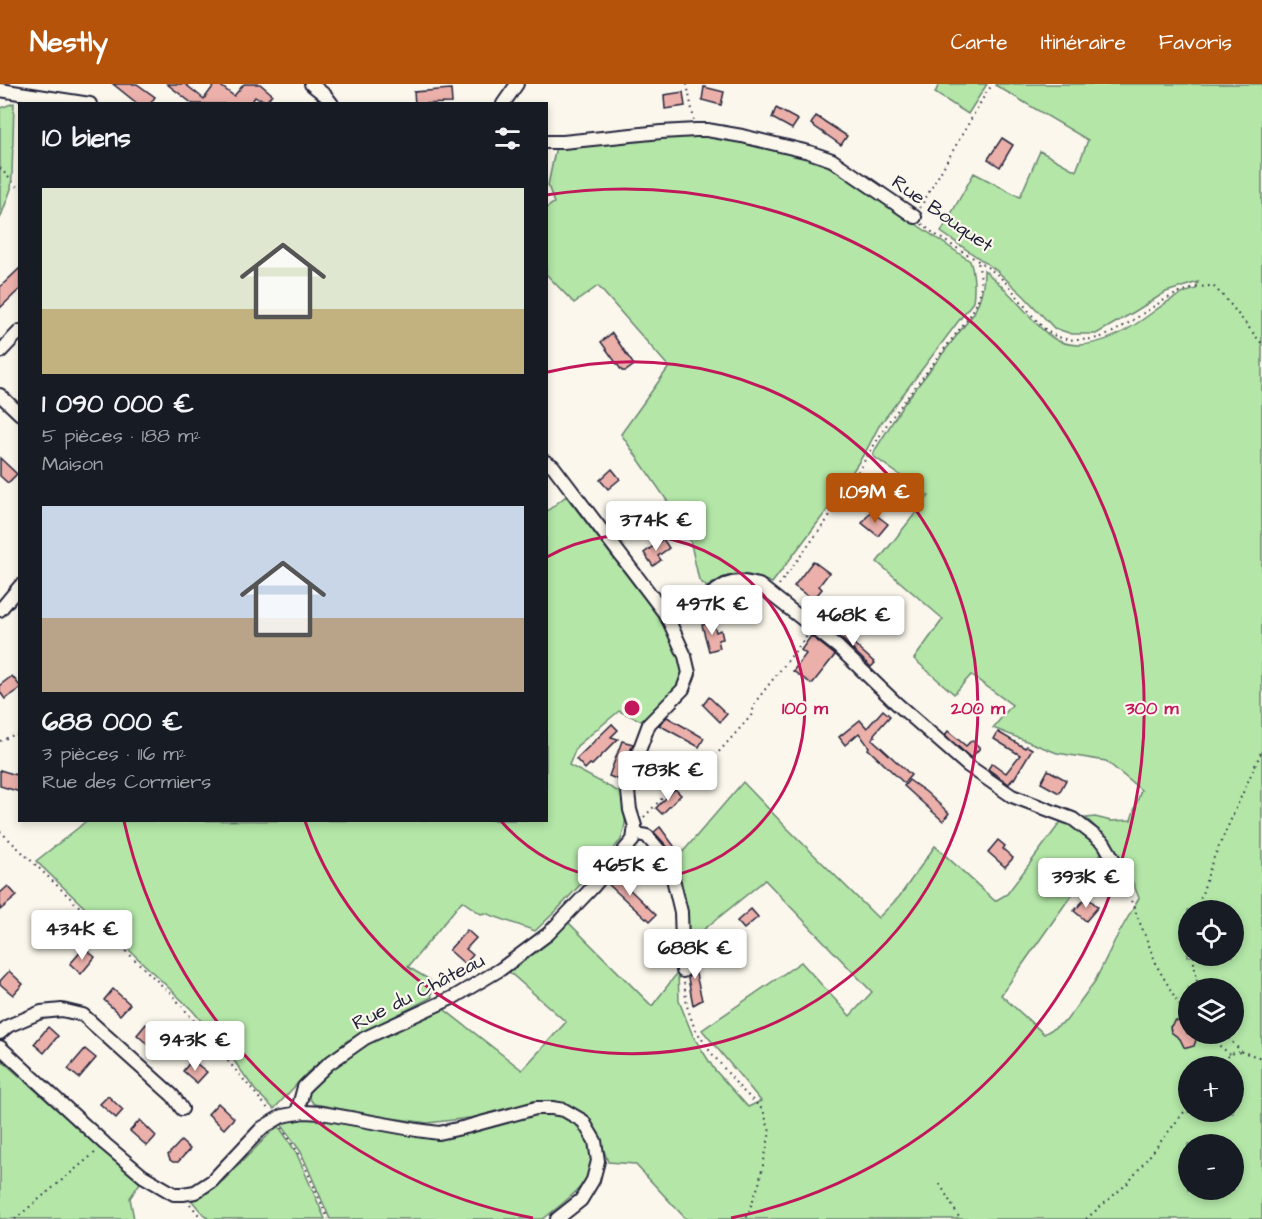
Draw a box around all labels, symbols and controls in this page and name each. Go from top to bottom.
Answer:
text: Nestly [30,23,108,62]
text: Carte [951,28,1008,57]
text: Itinéraire [1041,28,1126,57]
text: Favoris [1159,28,1232,57]
text: 10 biens [42,120,131,156]
icon: filters [491,122,524,155]
street label: Rue Bouquet [886,168,999,259]
icon: home [229,227,337,335]
text: 1 090 000 € [42,386,194,422]
text: 5 pièces · 188 m² [42,422,201,450]
text: Maison [42,450,103,478]
pin: 1.09M € [820,473,930,524]
text: 1.09M € [840,478,910,506]
pin: 374K € [607,501,705,552]
text: 374K € [620,506,692,534]
icon: home [229,545,337,653]
pin: 497K € [663,585,761,636]
text: 497K € [675,590,749,618]
pin: 468K € [804,596,902,647]
text: 468K € [815,601,891,629]
text: 100 m [782,696,829,721]
text: 200 m [950,696,1006,721]
text: 300 m [1124,696,1180,721]
centre of rings [622,698,642,718]
text: 688 000 € [42,704,183,740]
text: 3 pièces · 116 m² [42,740,186,768]
pin: 783K € [619,751,717,802]
text: 783K € [632,756,704,784]
text: Rue des Cormiers [42,768,211,796]
pin: 465K € [581,846,679,897]
text: 465K € [592,851,668,879]
pin: 393K € [1037,858,1135,909]
text: 393K € [1052,863,1120,891]
map controls [1178,900,1244,1200]
button: locate [1178,900,1244,966]
pin: 434K € [33,910,131,961]
text: 434K € [45,915,119,943]
pin: 688K € [646,929,744,980]
text: 688K € [658,934,732,962]
street label: Rue du Château [347,946,489,1037]
button: layers [1178,978,1244,1044]
pin: 943K € [146,1021,244,1072]
text: 943K € [159,1026,231,1054]
button: + [1178,1056,1244,1122]
button: − [1178,1134,1244,1200]

